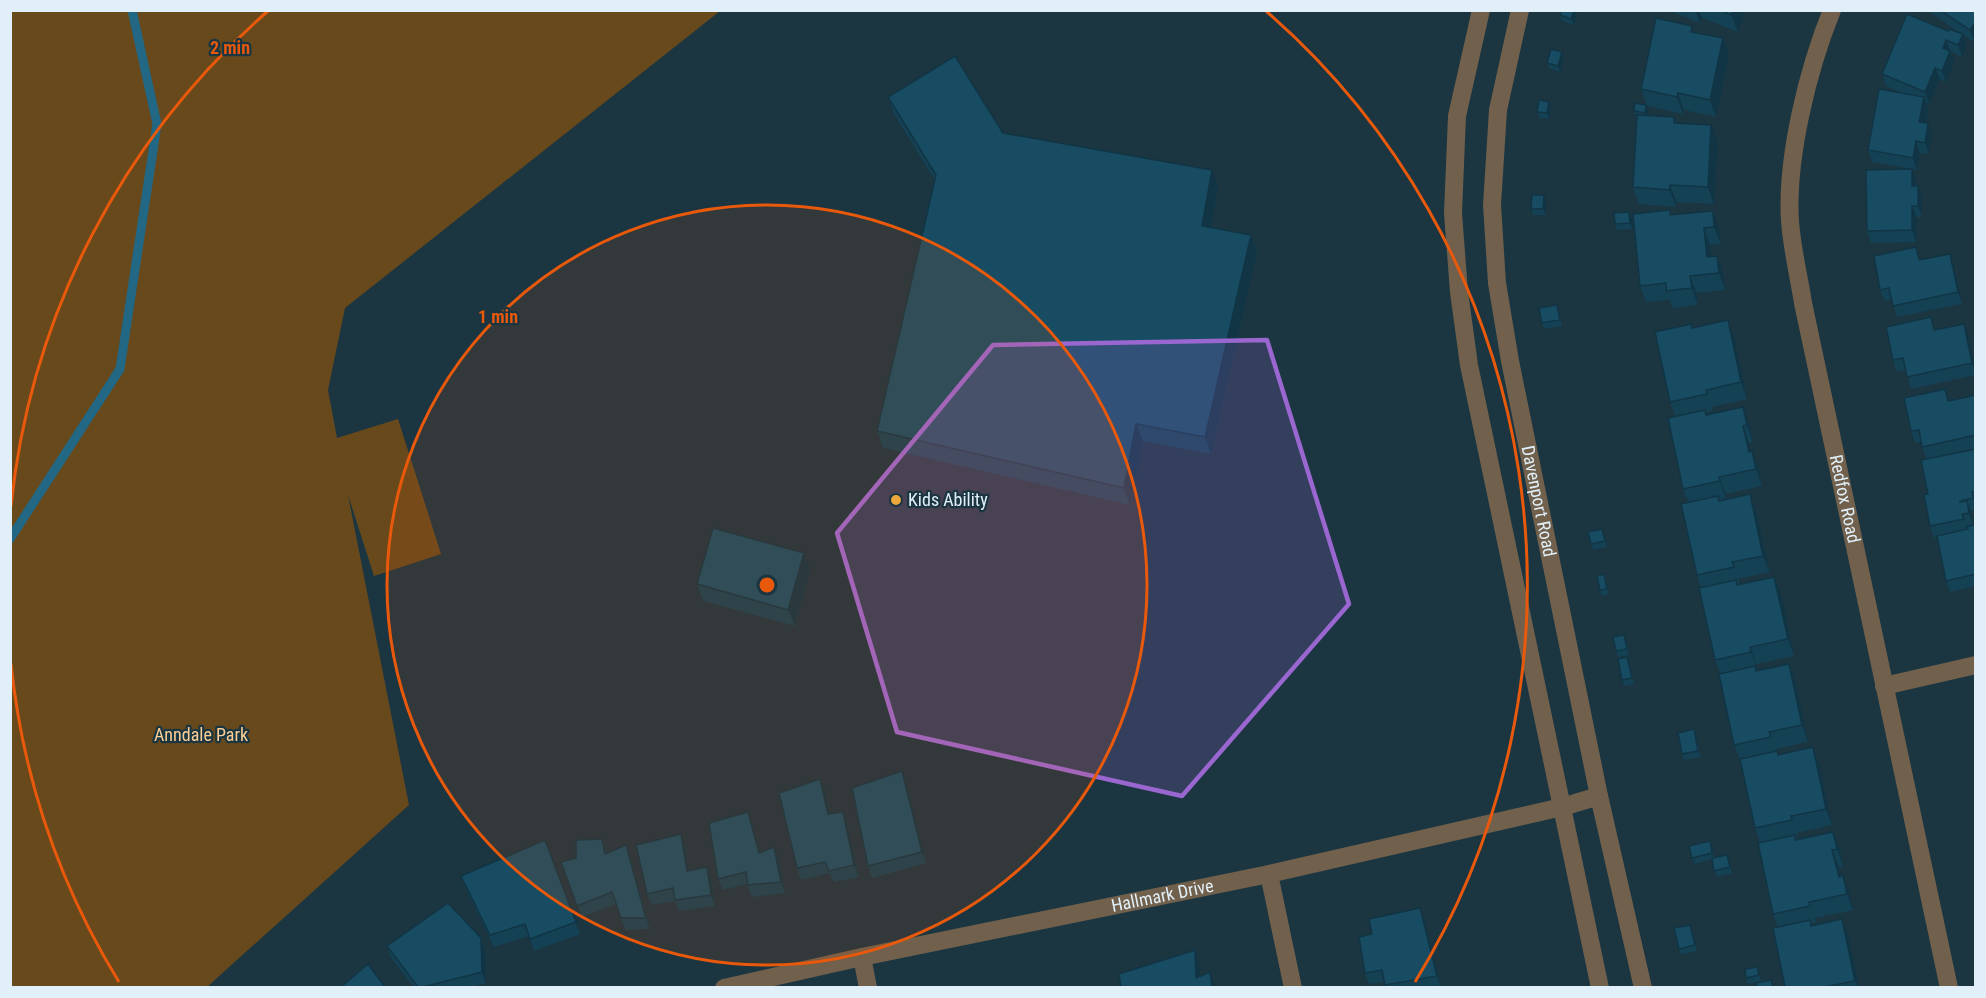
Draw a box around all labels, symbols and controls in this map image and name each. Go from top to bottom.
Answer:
text: 2 min [210,37,250,58]
text: 1 min [478,306,518,327]
street label: Davenport Road [1518,444,1561,559]
street label: Redfox Road [1826,453,1865,545]
place label: Kids Ability [908,489,988,510]
marker: Kids Ability [889,493,903,507]
centre of rings [757,575,777,595]
park label: Anndale Park [154,724,248,745]
street label: Hallmark Drive [1109,875,1215,916]

